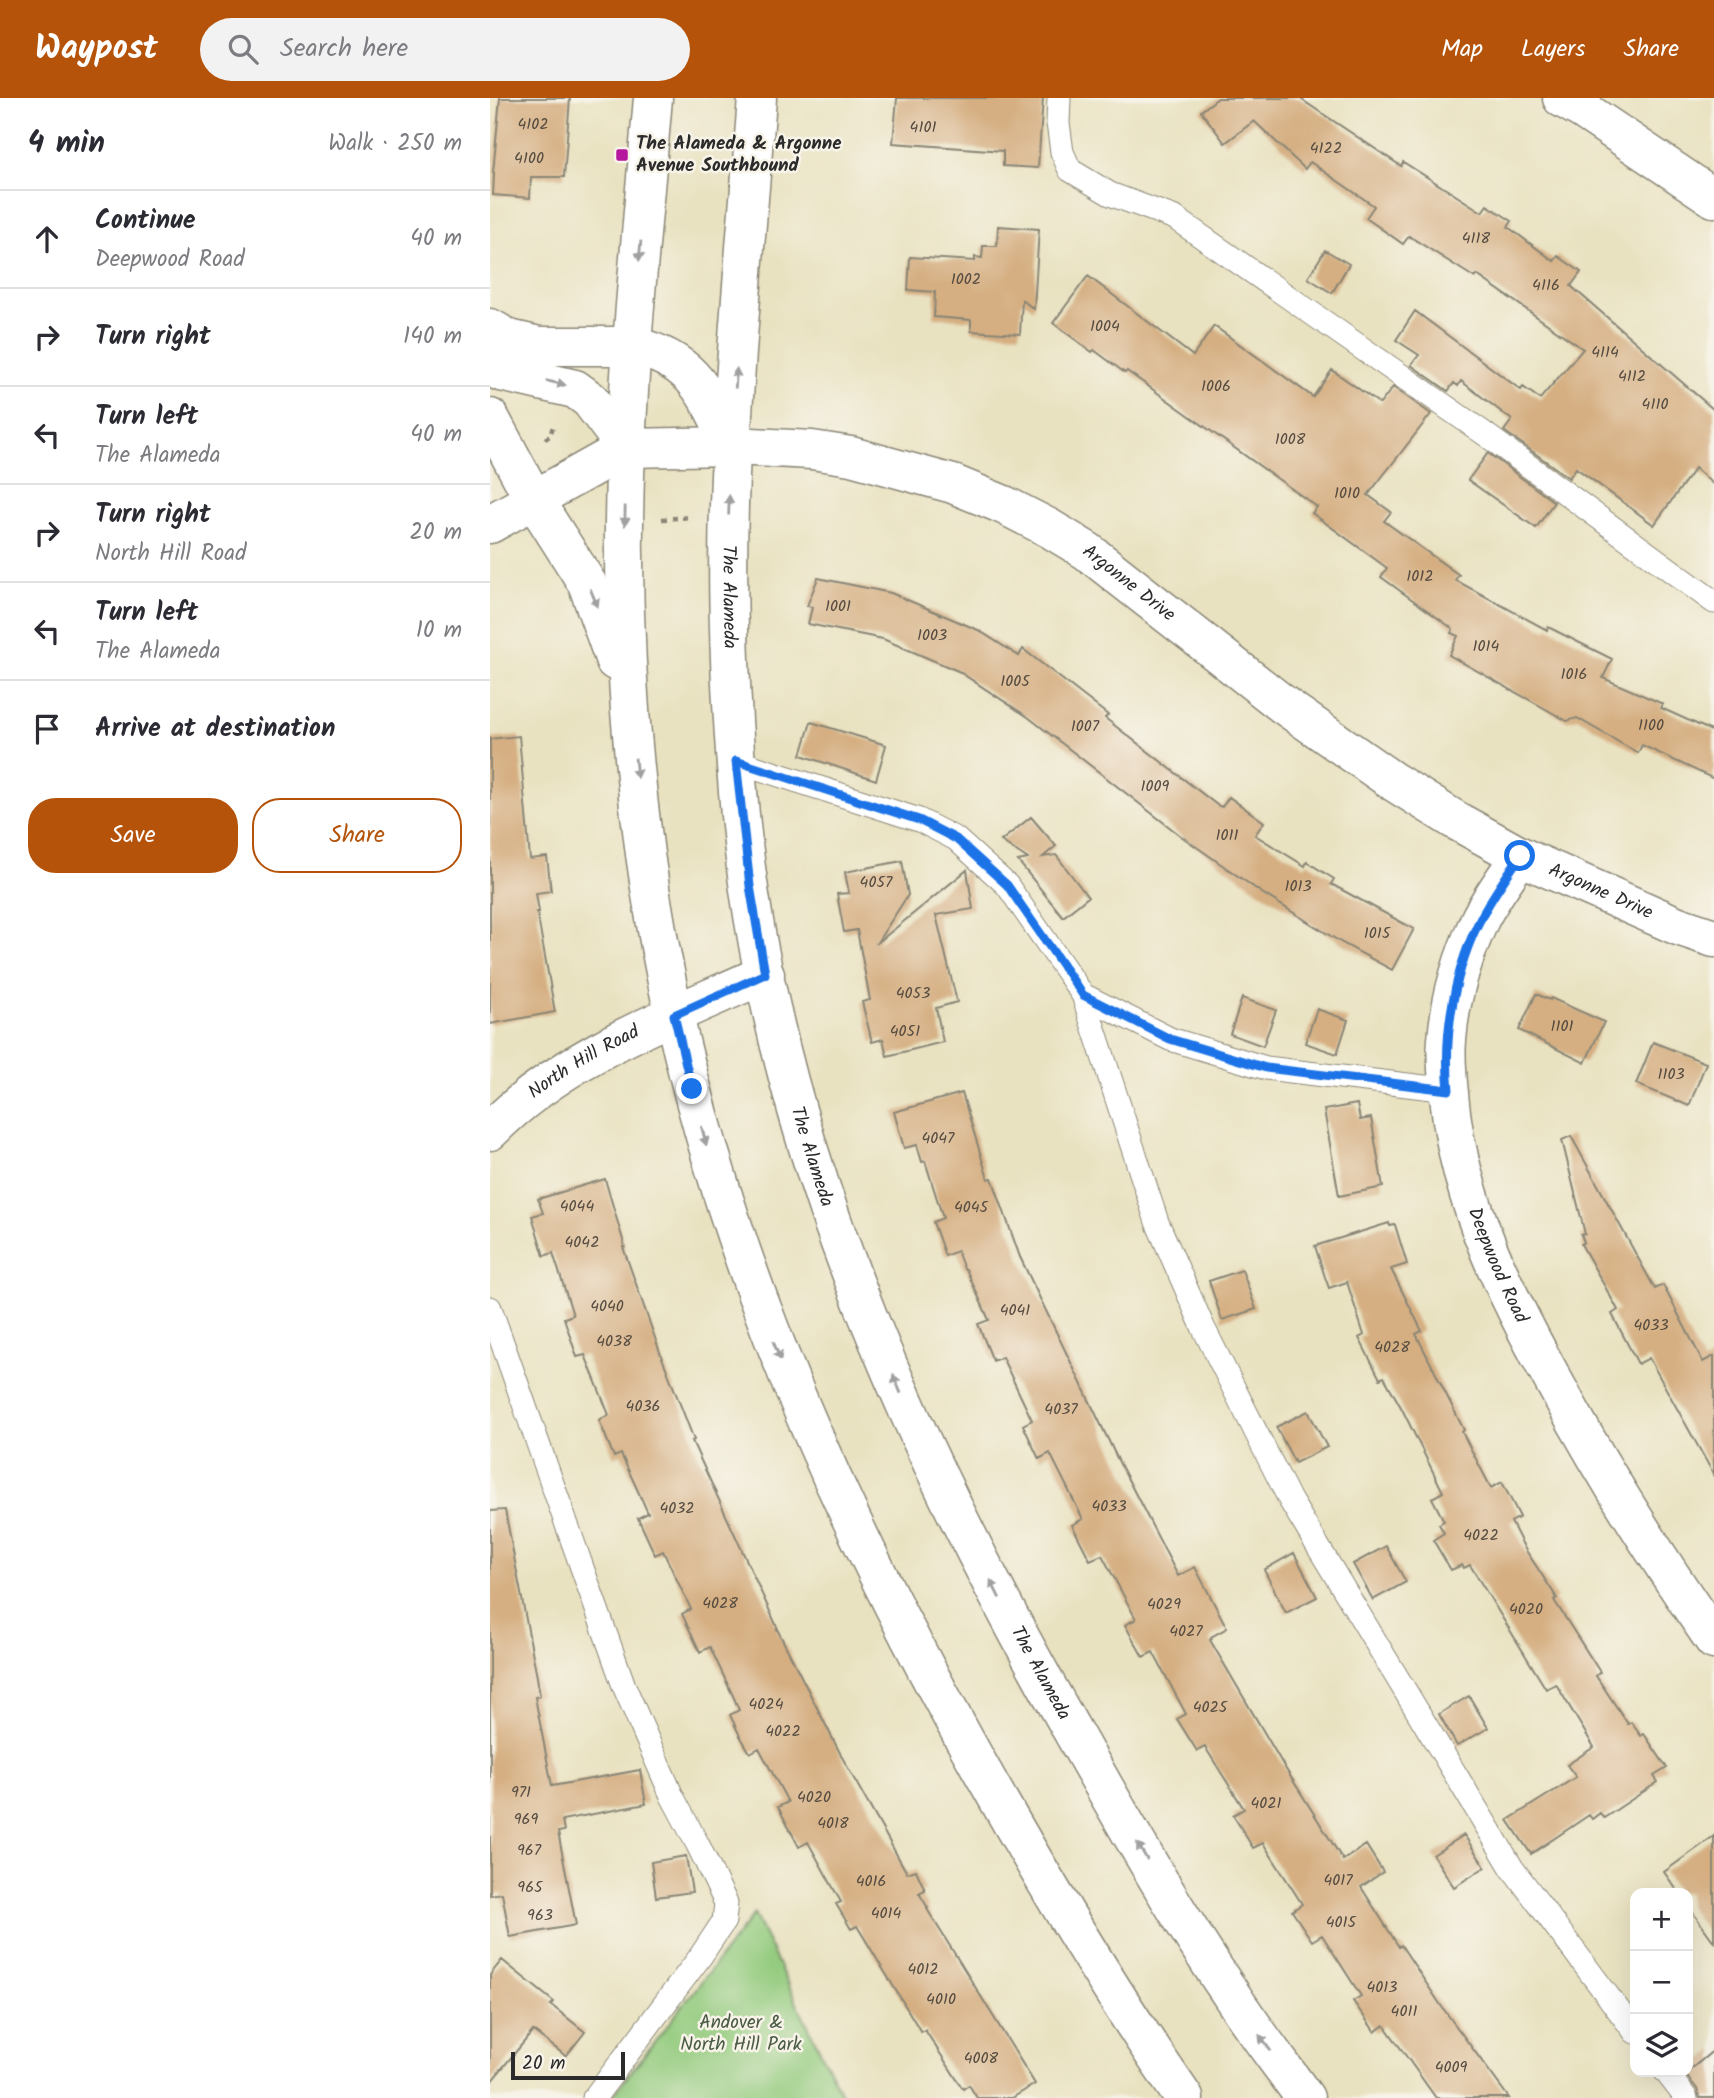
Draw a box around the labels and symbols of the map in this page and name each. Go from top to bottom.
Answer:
house number: 4102 [517,112,549,137]
house number: 4101 [910,115,936,140]
place label: The Alameda & Argonne Avenue Southbound [636,129,842,181]
house number: 4122 [1310,136,1342,161]
house number: 4100 [514,146,544,171]
marker: The Alameda & Argonne Avenue Southbound [614,147,630,163]
house number: 4118 [1462,226,1491,251]
one-way arrow [635,240,646,262]
house number: 1002 [951,267,981,292]
house number: 4116 [1532,273,1560,298]
house number: 1004 [1090,314,1120,339]
house number: 4114 [1591,340,1619,365]
house number: 4112 [1618,364,1646,389]
one-way arrow [731,366,742,388]
house number: 1006 [1201,374,1231,399]
one-way arrow [545,378,567,389]
house number: 4110 [1642,392,1668,417]
house number: 1008 [1275,427,1306,452]
house number: 1010 [1334,481,1360,506]
one-way arrow [723,493,735,515]
one-way arrow [619,506,631,528]
street label: Argonne Drive [1075,537,1182,630]
street label: The Alameda [713,545,745,649]
house number: 1012 [1406,564,1434,589]
one-way arrow [588,588,599,609]
house number: 1001 [825,594,851,619]
house number: 1003 [917,623,947,648]
house number: 1014 [1473,634,1500,659]
house number: 1016 [1561,662,1587,687]
house number: 1005 [1000,669,1031,694]
house number: 1100 [1638,713,1664,738]
house number: 1007 [1071,714,1100,739]
one-way arrow [631,757,642,779]
house number: 1009 [1141,774,1170,799]
house number: 1011 [1215,823,1239,848]
route start [1504,840,1535,871]
street label: Argonne Drive [1544,855,1658,928]
house number: 4057 [860,870,893,895]
house number: 1013 [1284,874,1312,899]
house number: 1015 [1364,921,1392,946]
house number: 4053 [896,981,930,1006]
house number: 1101 [1550,1014,1574,1039]
street label: North Hill Road [522,1017,645,1107]
house number: 4051 [890,1019,920,1044]
house number: 1103 [1657,1062,1685,1087]
route end [676,1073,707,1104]
street label: The Alameda [782,1103,841,1211]
one-way arrow [700,1125,710,1146]
house number: 4047 [921,1126,955,1151]
house number: 4044 [560,1194,594,1219]
house number: 4045 [954,1195,990,1220]
street label: Deepwood Road [1459,1204,1536,1329]
house number: 4042 [565,1230,599,1255]
house number: 4040 [590,1294,624,1319]
house number: 4041 [1000,1298,1030,1323]
house number: 4033 [1633,1313,1669,1338]
house number: 4038 [596,1329,632,1354]
house number: 4028 [1374,1335,1410,1360]
one-way arrow [771,1341,782,1362]
one-way arrow [891,1373,902,1394]
house number: 4036 [626,1394,660,1419]
house number: 4037 [1044,1397,1078,1422]
house number: 4033 [1091,1494,1127,1519]
house number: 4032 [659,1496,695,1521]
house number: 4022 [1463,1523,1499,1548]
one-way arrow [989,1579,1001,1599]
house number: 4028 [702,1591,738,1616]
house number: 4029 [1147,1592,1181,1617]
house number: 4020 [1509,1597,1543,1622]
house number: 4027 [1169,1619,1203,1644]
street label: The Alameda [1002,1621,1078,1726]
house number: 4024 [749,1692,784,1717]
house number: 4025 [1193,1695,1229,1720]
house number: 4022 [765,1719,801,1744]
house number: 971 [511,1780,531,1805]
house number: 4020 [797,1785,831,1810]
house number: 4021 [1250,1791,1282,1816]
house number: 969 [514,1807,538,1832]
house number: 4018 [817,1811,849,1836]
house number: 967 [517,1838,542,1863]
one-way arrow [1135,1842,1148,1861]
house number: 4017 [1323,1868,1353,1893]
house number: 4016 [856,1869,886,1894]
house number: 965 [517,1875,544,1900]
house number: 4014 [871,1901,902,1926]
house number: 963 [527,1903,553,1928]
house number: 4015 [1326,1910,1358,1935]
house number: 4012 [907,1957,939,1982]
house number: 4013 [1367,1975,1397,2000]
house number: 4010 [926,1987,956,2012]
house number: 4011 [1391,1999,1417,2024]
park label: Andover & North Hill Park [680,2008,802,2060]
one-way arrow [1258,2034,1272,2052]
house number: 4008 [964,2046,999,2071]
scale bar [511,2049,625,2081]
house number: 4009 [1435,2055,1468,2080]

